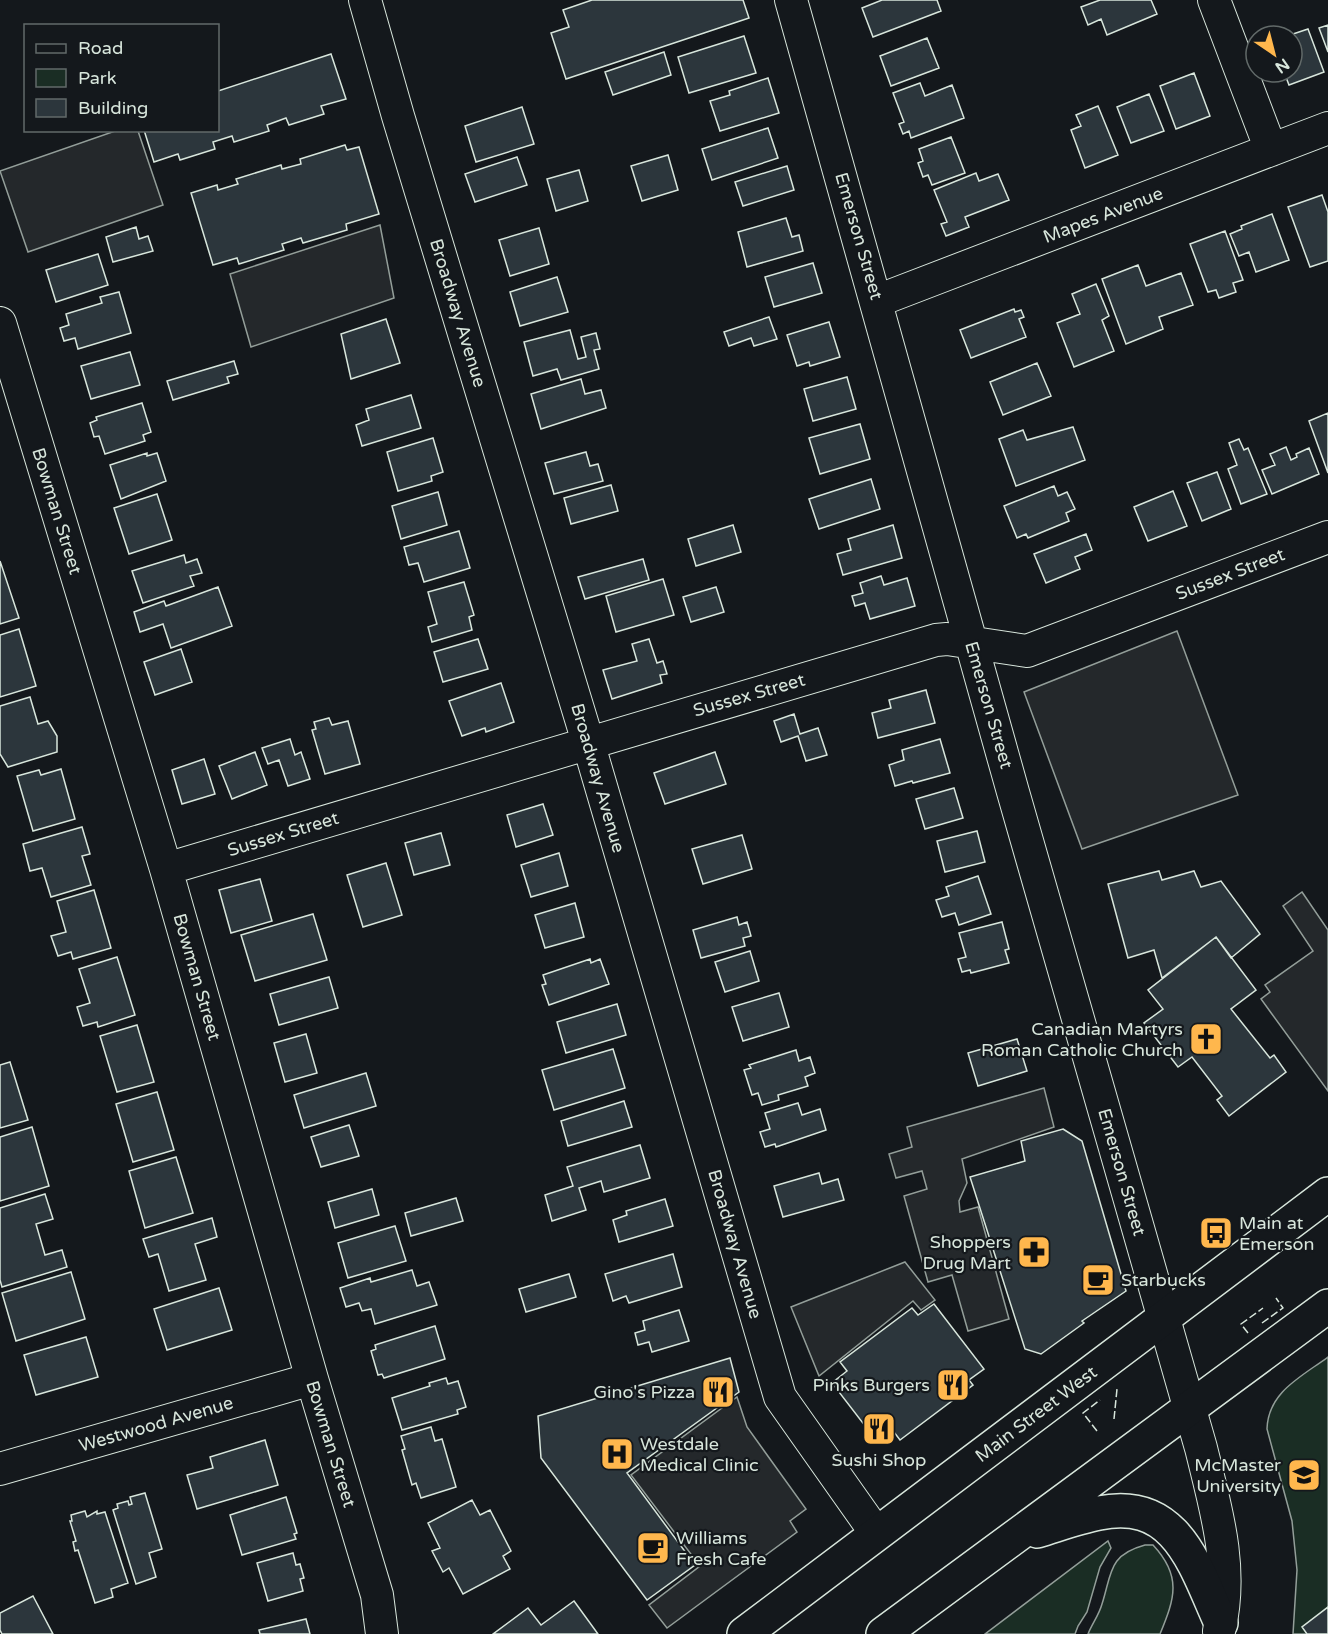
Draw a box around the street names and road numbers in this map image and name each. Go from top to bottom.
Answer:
street label: Emerson Street [830,170,888,302]
street label: Mapes Avenue [1040,182,1166,248]
street label: Broadway Avenue [425,236,491,390]
street label: Bowman Street [27,445,87,577]
street label: Sussex Street [1172,543,1288,605]
street label: Emerson Street [960,639,1018,771]
street label: Sussex Street [691,669,807,721]
street label: Broadway Avenue [566,701,630,855]
street label: Sussex Street [225,807,341,861]
street label: Bowman Street [168,911,226,1043]
street label: Emerson Street [1093,1106,1151,1238]
street label: Broadway Avenue [703,1167,767,1321]
street label: Main Street West [971,1361,1101,1467]
street label: Bowman Street [301,1378,361,1510]
street label: Westwood Avenue [76,1391,236,1457]

